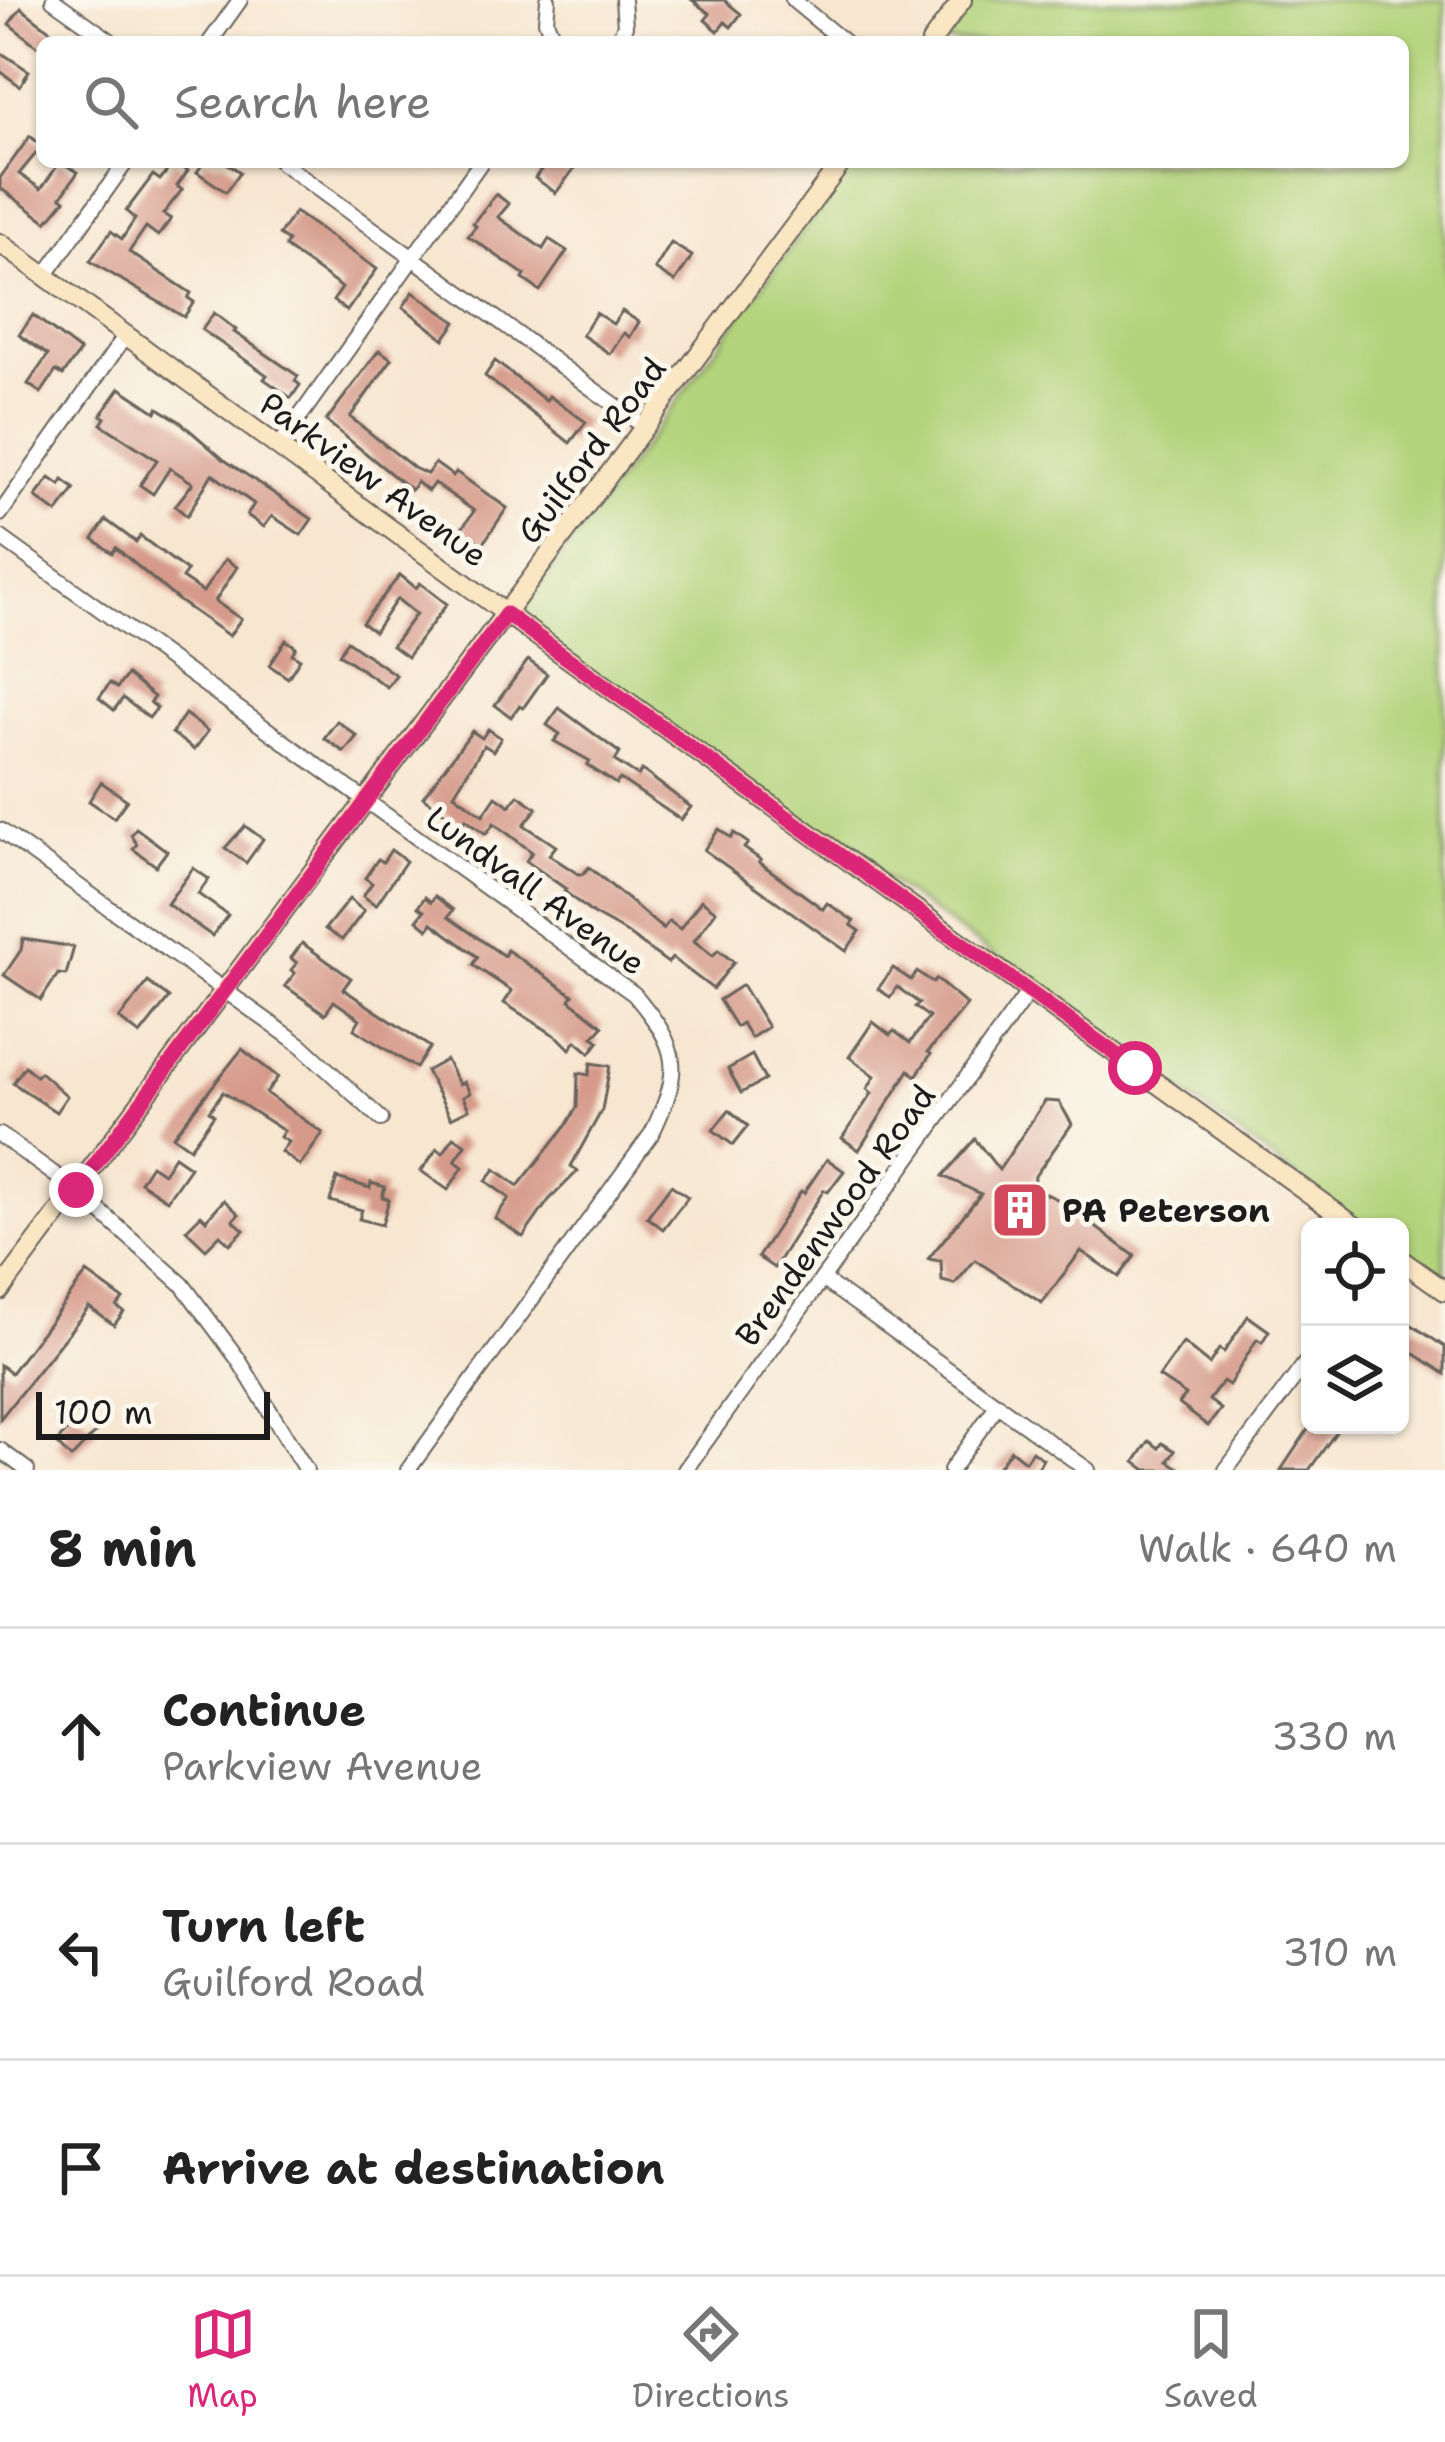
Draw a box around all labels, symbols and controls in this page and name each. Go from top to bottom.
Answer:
search box [36,36,1409,168]
icon: search [78,69,144,135]
text: Search here [174,72,431,132]
street label: Guilford Road [506,348,676,553]
street label: Parkview Avenue [251,381,497,577]
street label: Lundvall Avenue [417,795,655,985]
route start [1108,1041,1162,1095]
street label: Brendenwood Road [725,1075,946,1355]
route end [49,1163,103,1217]
building icon: PA Peterson [989,1179,1051,1241]
place label: PA Peterson [1062,1188,1270,1233]
map controls [1301,1218,1409,1434]
button: locate [1301,1218,1409,1326]
button: layers [1301,1326,1409,1434]
scale bar [36,1386,270,1439]
text: 100 m [54,1390,153,1435]
text: 8 min [48,1514,197,1582]
text: Walk · 640 m [1138,1522,1397,1574]
text: Continue [162,1680,366,1740]
icon: ahead [48,1703,114,1769]
text: 330 m [1271,1710,1397,1762]
text: Parkview Avenue [162,1740,483,1792]
text: Turn left [162,1896,365,1956]
icon: left [48,1919,114,1985]
text: 310 m [1282,1926,1397,1978]
text: Guilford Road [162,1956,425,2008]
icon: arrive [48,2135,114,2201]
text: Arrive at destination [162,2138,665,2198]
tab: Map [187,2301,258,2418]
tab: Directions [632,2301,790,2418]
tab: Saved [1164,2301,1258,2418]

